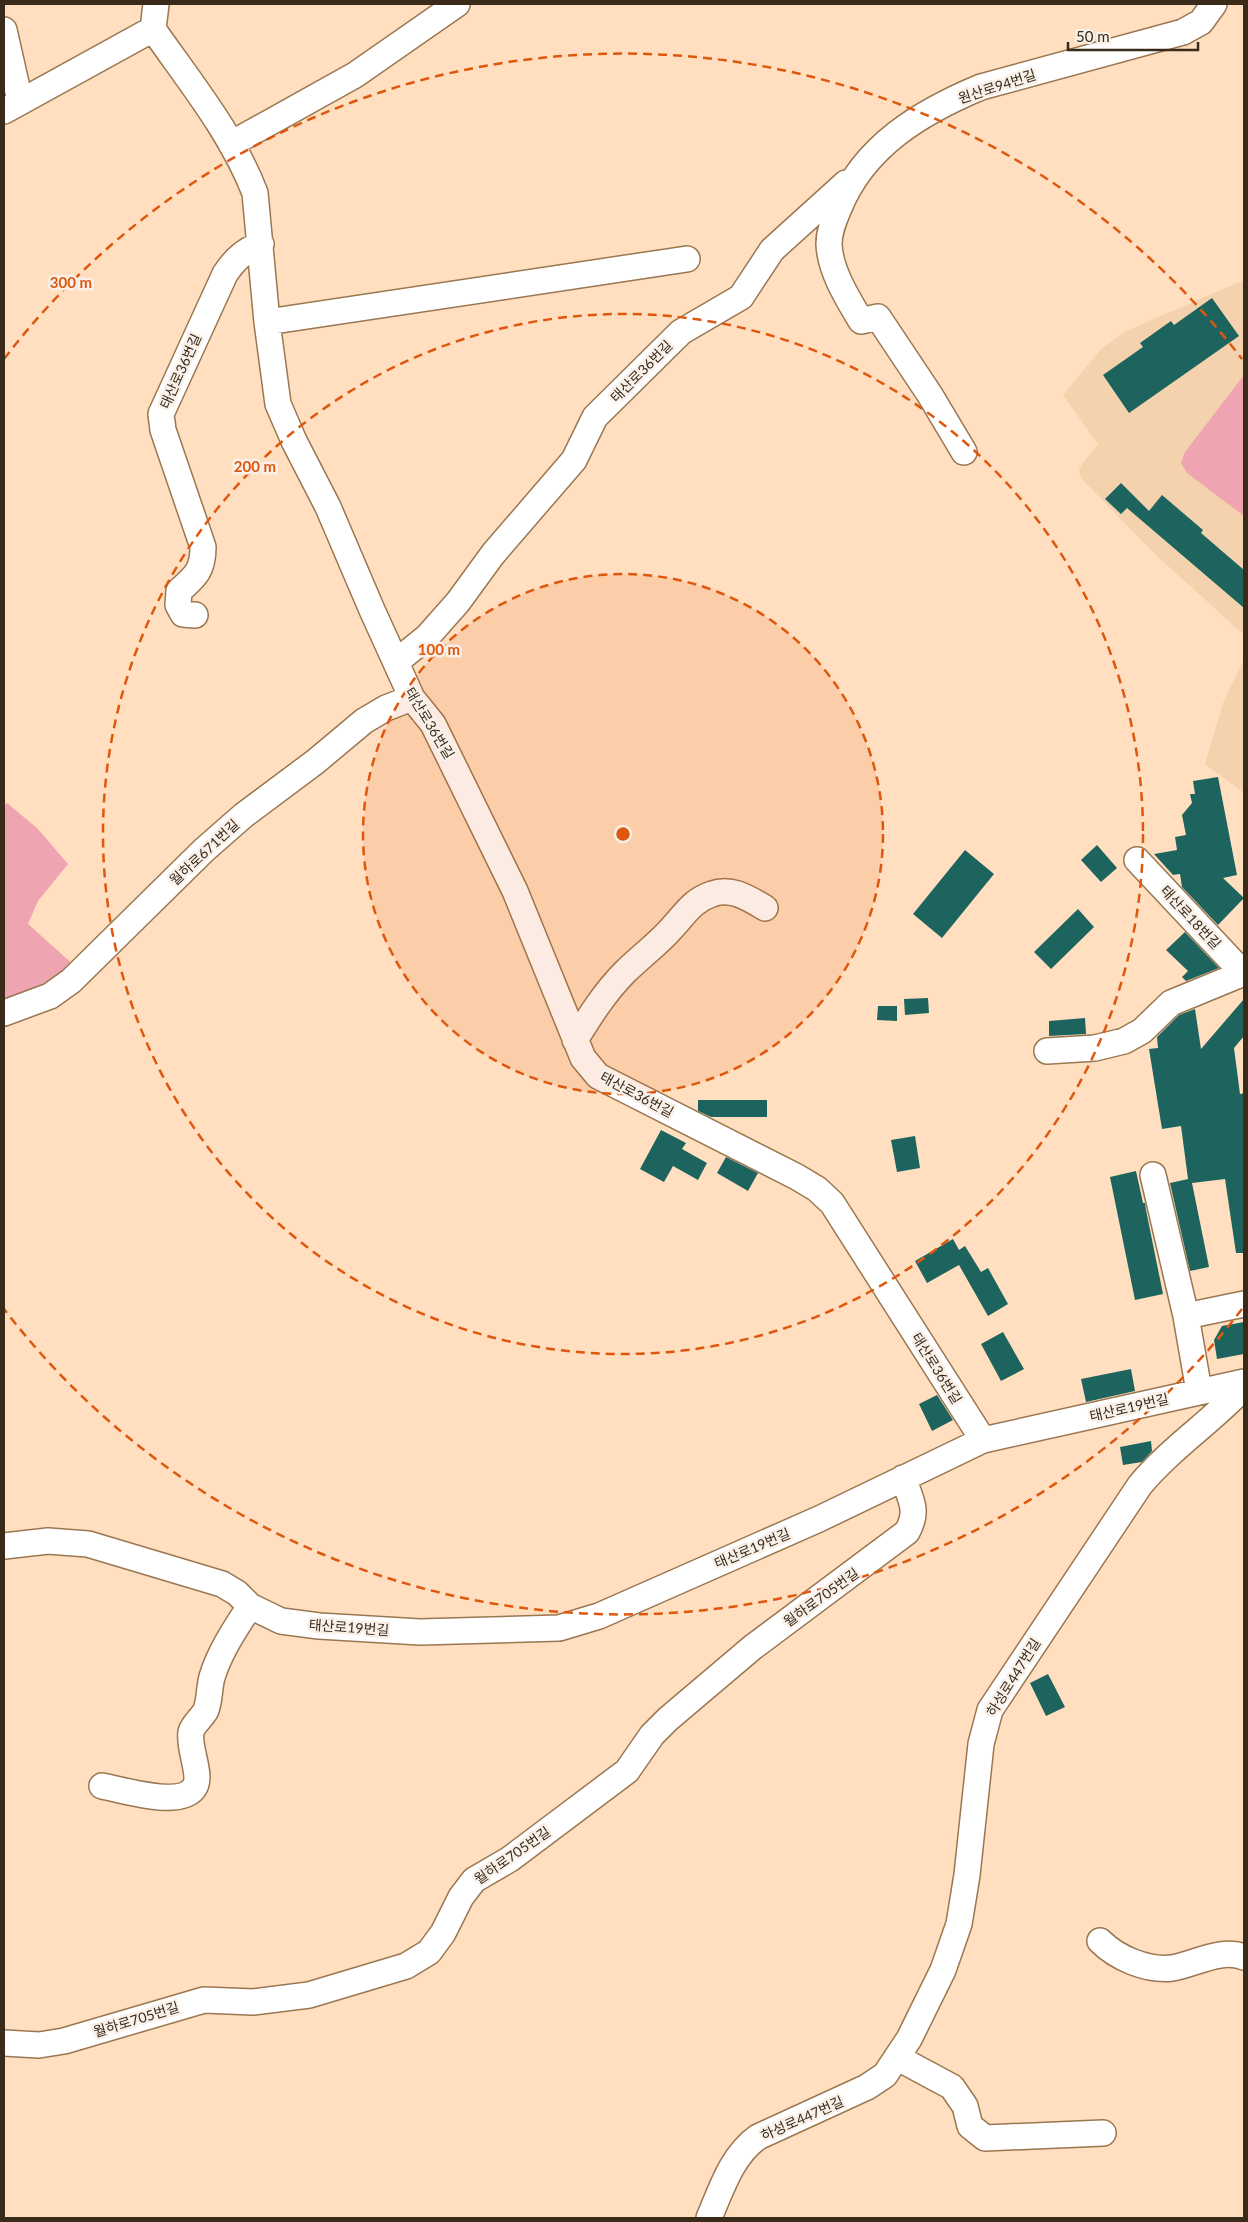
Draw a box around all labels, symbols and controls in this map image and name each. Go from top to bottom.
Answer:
scale bar [1068,20,1198,52]
text: 50 m [1076,27,1110,45]
street label: 원산로94번길 [956,65,1038,107]
text: 300 m [50,273,92,291]
street label: 태산로36번길 [156,331,204,411]
street label: 태산로36번길 [606,336,676,406]
text: 200 m [234,457,276,475]
text: 100 m [418,640,460,658]
street label: 태산로36번길 [402,684,458,762]
street label: 월하로671번길 [166,816,242,888]
centre of rings [614,825,632,843]
street label: 태산로18번길 [1157,882,1225,952]
street label: 태산로36번길 [597,1068,677,1120]
street label: 태산로36번길 [908,1329,966,1407]
street label: 태산로19번길 [1088,1390,1170,1424]
street label: 태산로19번길 [712,1524,792,1572]
street label: 월하로705번길 [780,1564,862,1630]
street label: 태산로19번길 [308,1616,390,1638]
street label: 하성로447번길 [982,1635,1044,1719]
street label: 월하로705번길 [471,1823,553,1887]
street label: 월하로705번길 [91,1998,181,2040]
street label: 하성로447번길 [758,2092,846,2144]

